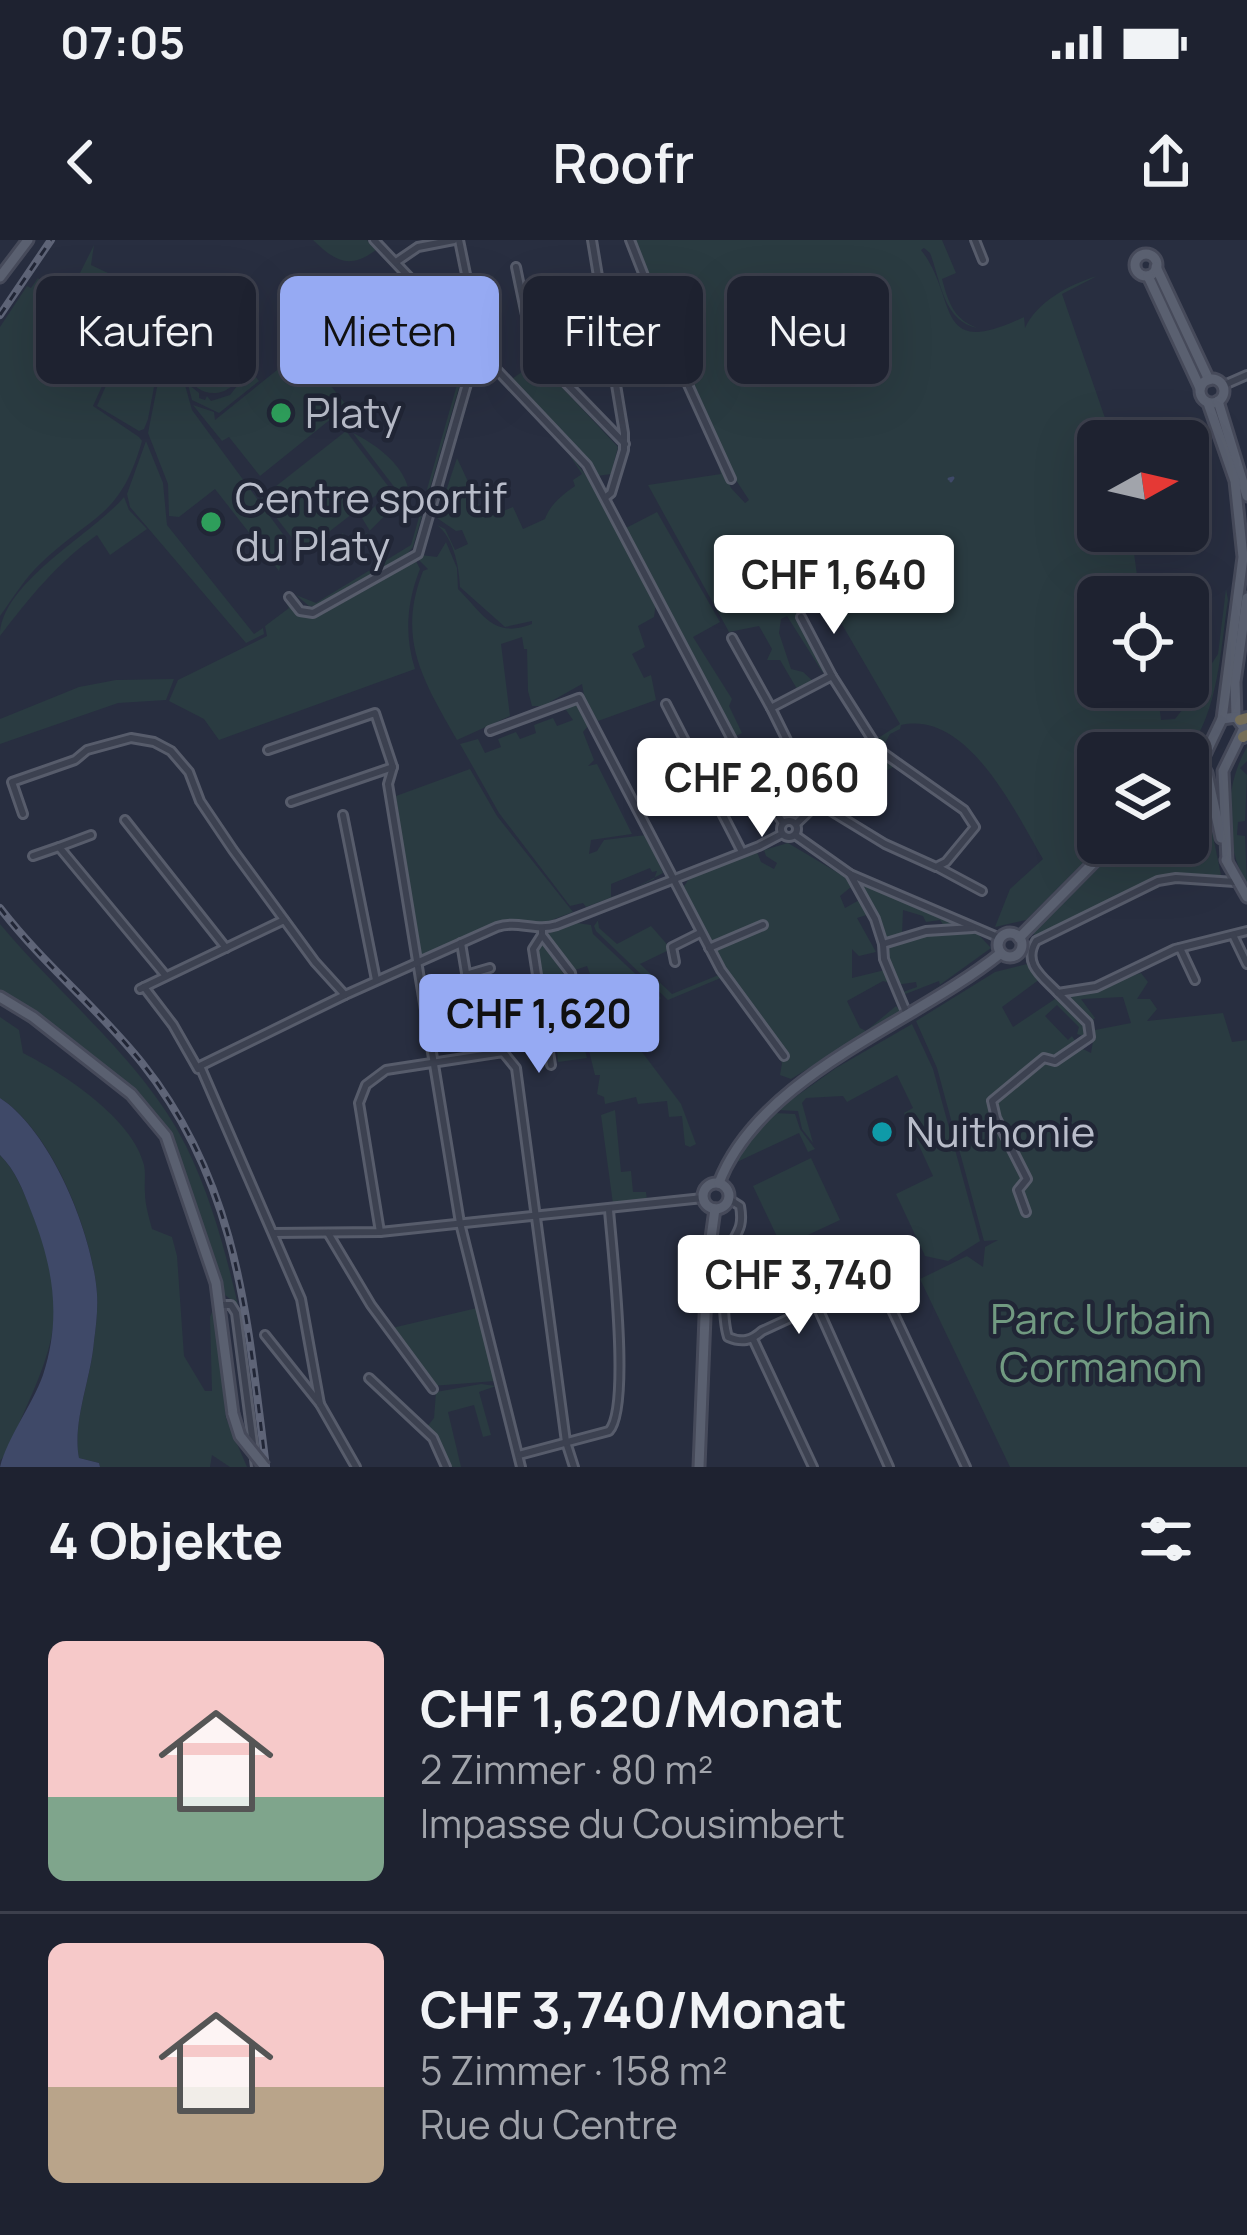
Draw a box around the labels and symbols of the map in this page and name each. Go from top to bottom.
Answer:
place label: Platy [305,383,402,441]
marker: Platy [268,400,294,426]
north arrow [1077,420,1209,552]
place label: Centre sportif du Platy [235,468,507,574]
marker: Centre sportif du Platy [198,509,224,535]
pin: CHF 1,640 [697,535,971,637]
pin: CHF 2,060 [625,738,899,840]
pin: CHF 1,620 [402,974,676,1076]
place label: Nuithonie [906,1102,1095,1160]
marker: Nuithonie [869,1119,895,1145]
pin: CHF 3,740 [662,1235,936,1337]
park label: Parc Urbain Cormanon [990,1289,1212,1395]

